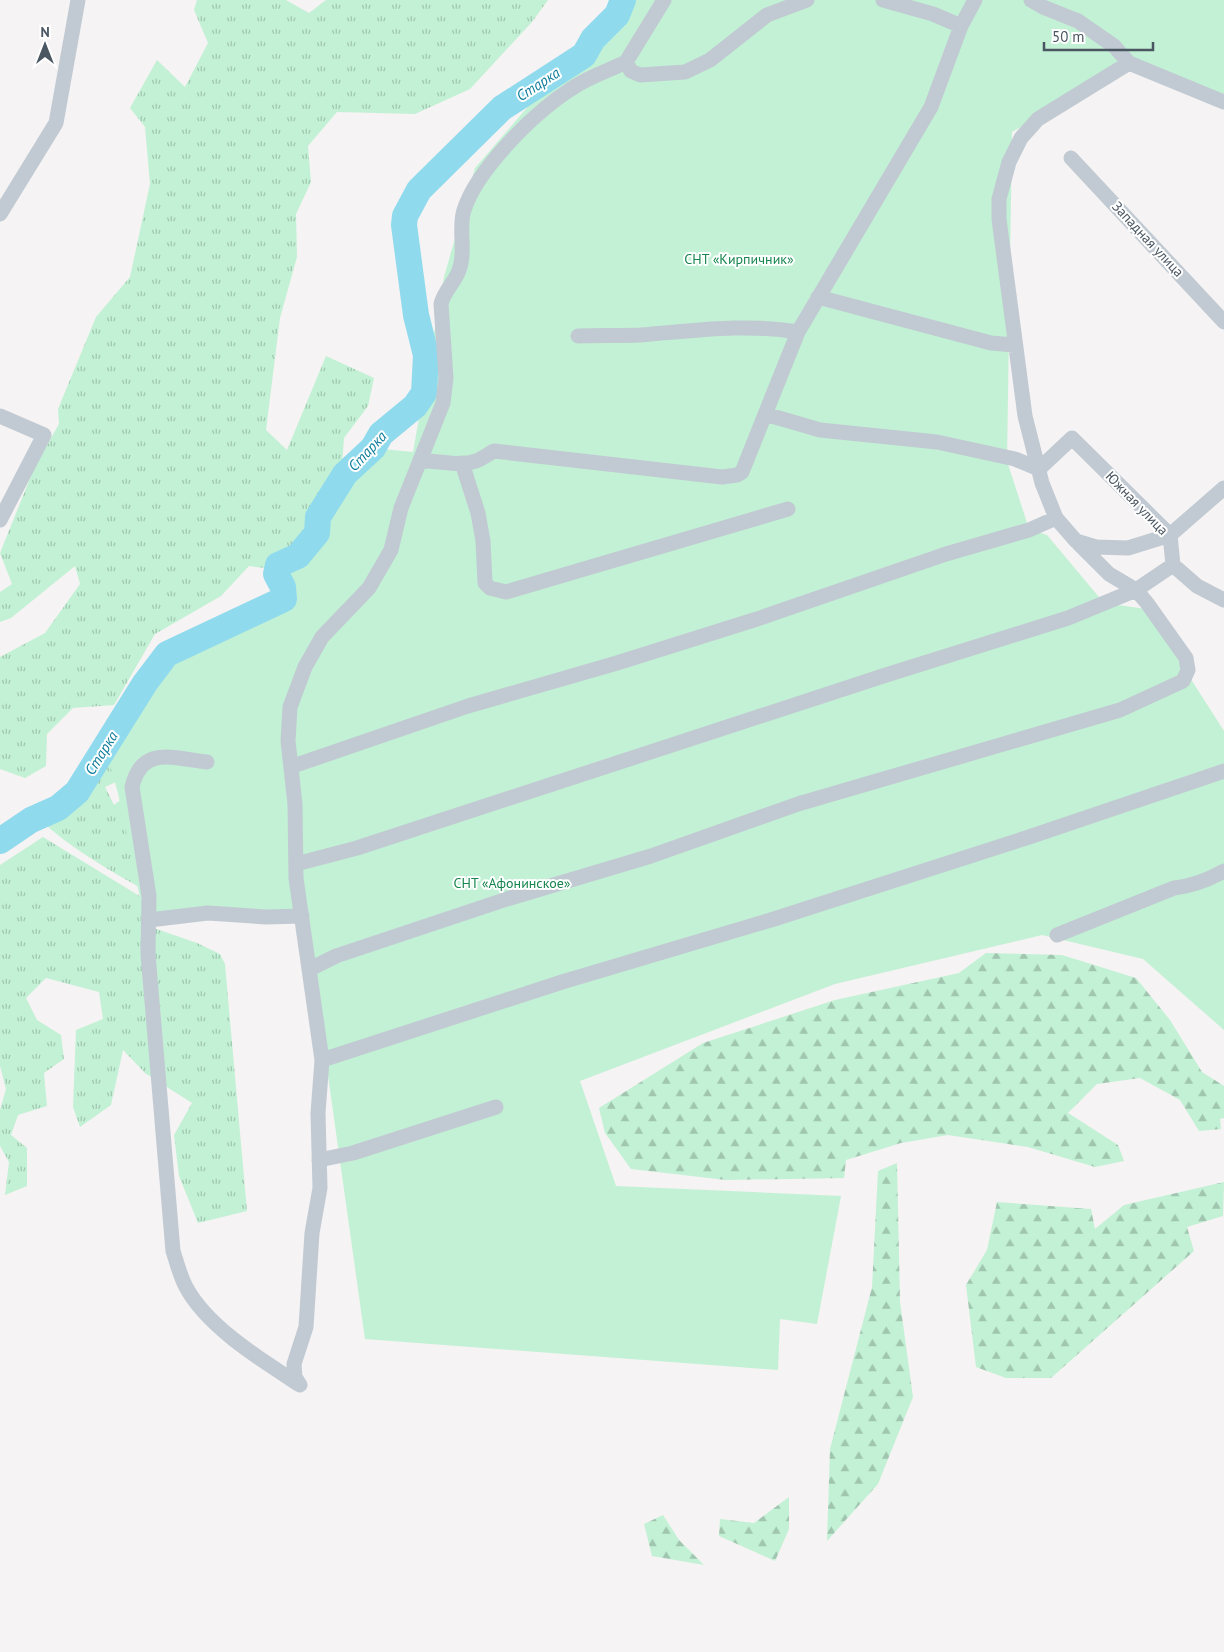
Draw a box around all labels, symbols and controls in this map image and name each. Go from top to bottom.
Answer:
north arrow [20,20,70,70]
scale bar [1044,20,1153,52]
text: N [40,23,50,41]
text: 50 m [1052,27,1085,46]
water label: Старка [513,63,564,105]
street label: Западная улица [1108,197,1188,281]
park label: СНТ «Кирпичник» [684,250,794,268]
water label: Старка [344,426,391,475]
street label: Южная улица [1102,467,1172,539]
water label: Старка [80,727,122,778]
park label: СНТ «Афонинское» [454,874,571,892]

